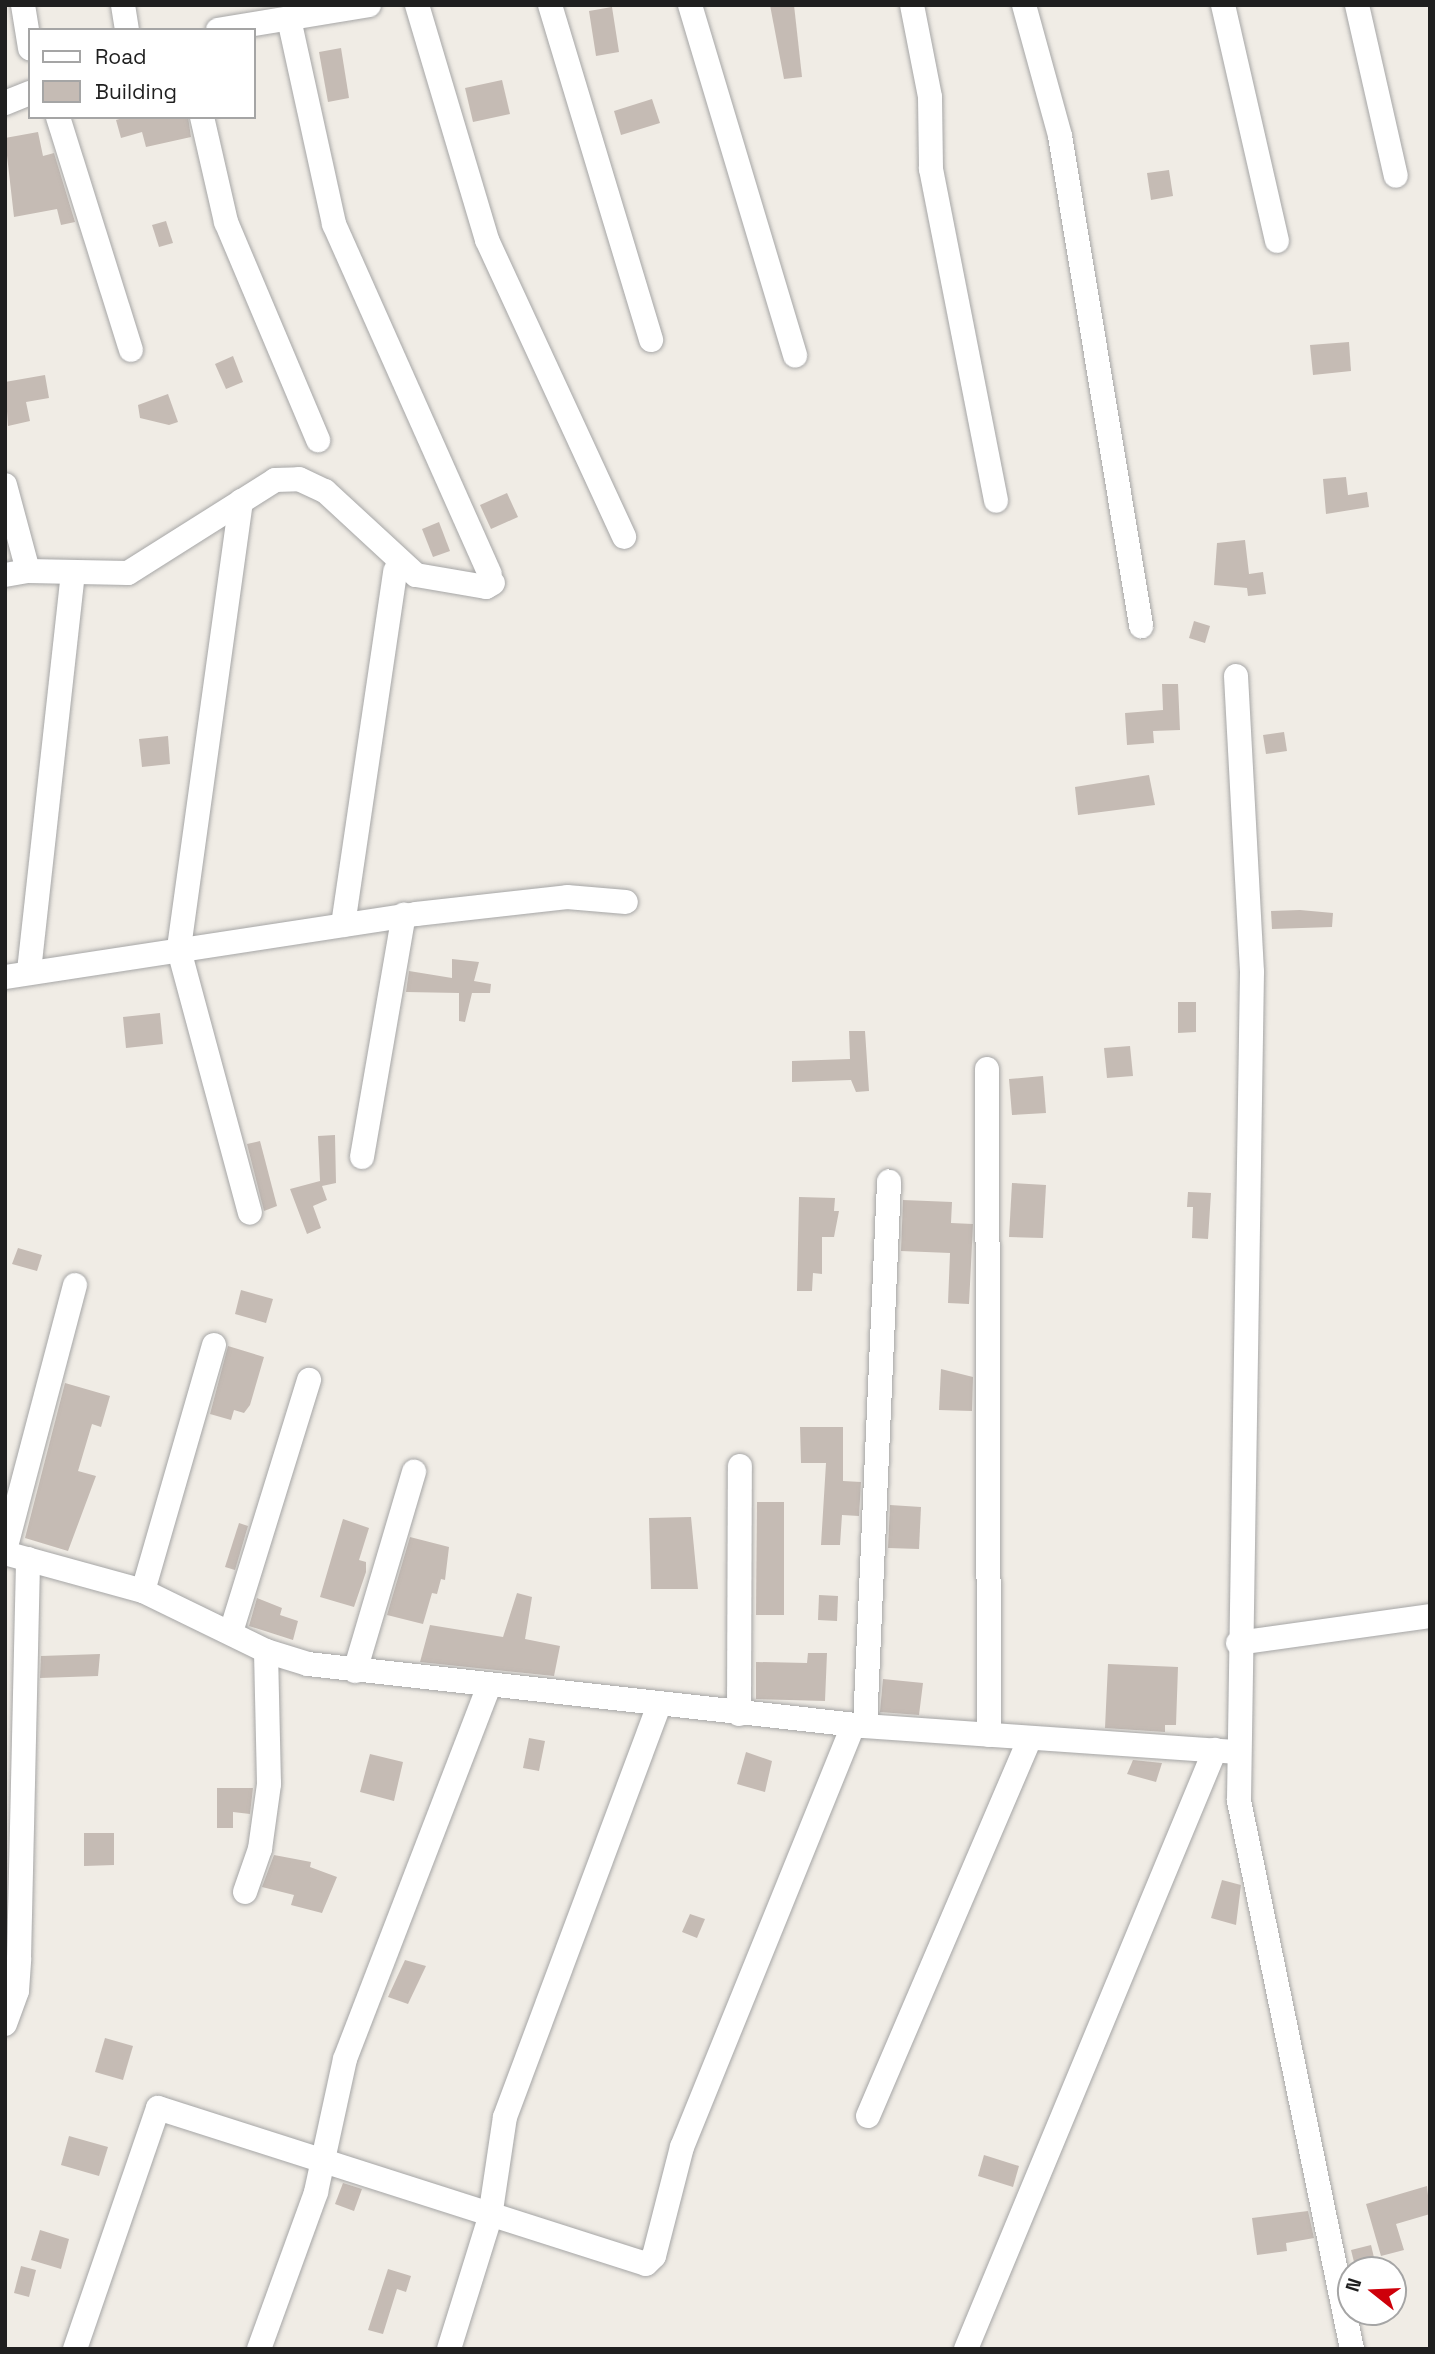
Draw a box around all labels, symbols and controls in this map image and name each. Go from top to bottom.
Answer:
legend [28,28,256,119]
text: Road [95,43,147,70]
text: Building [95,78,177,105]
north arrow [1337,2256,1407,2326]
text: N [1340,2275,1367,2295]

